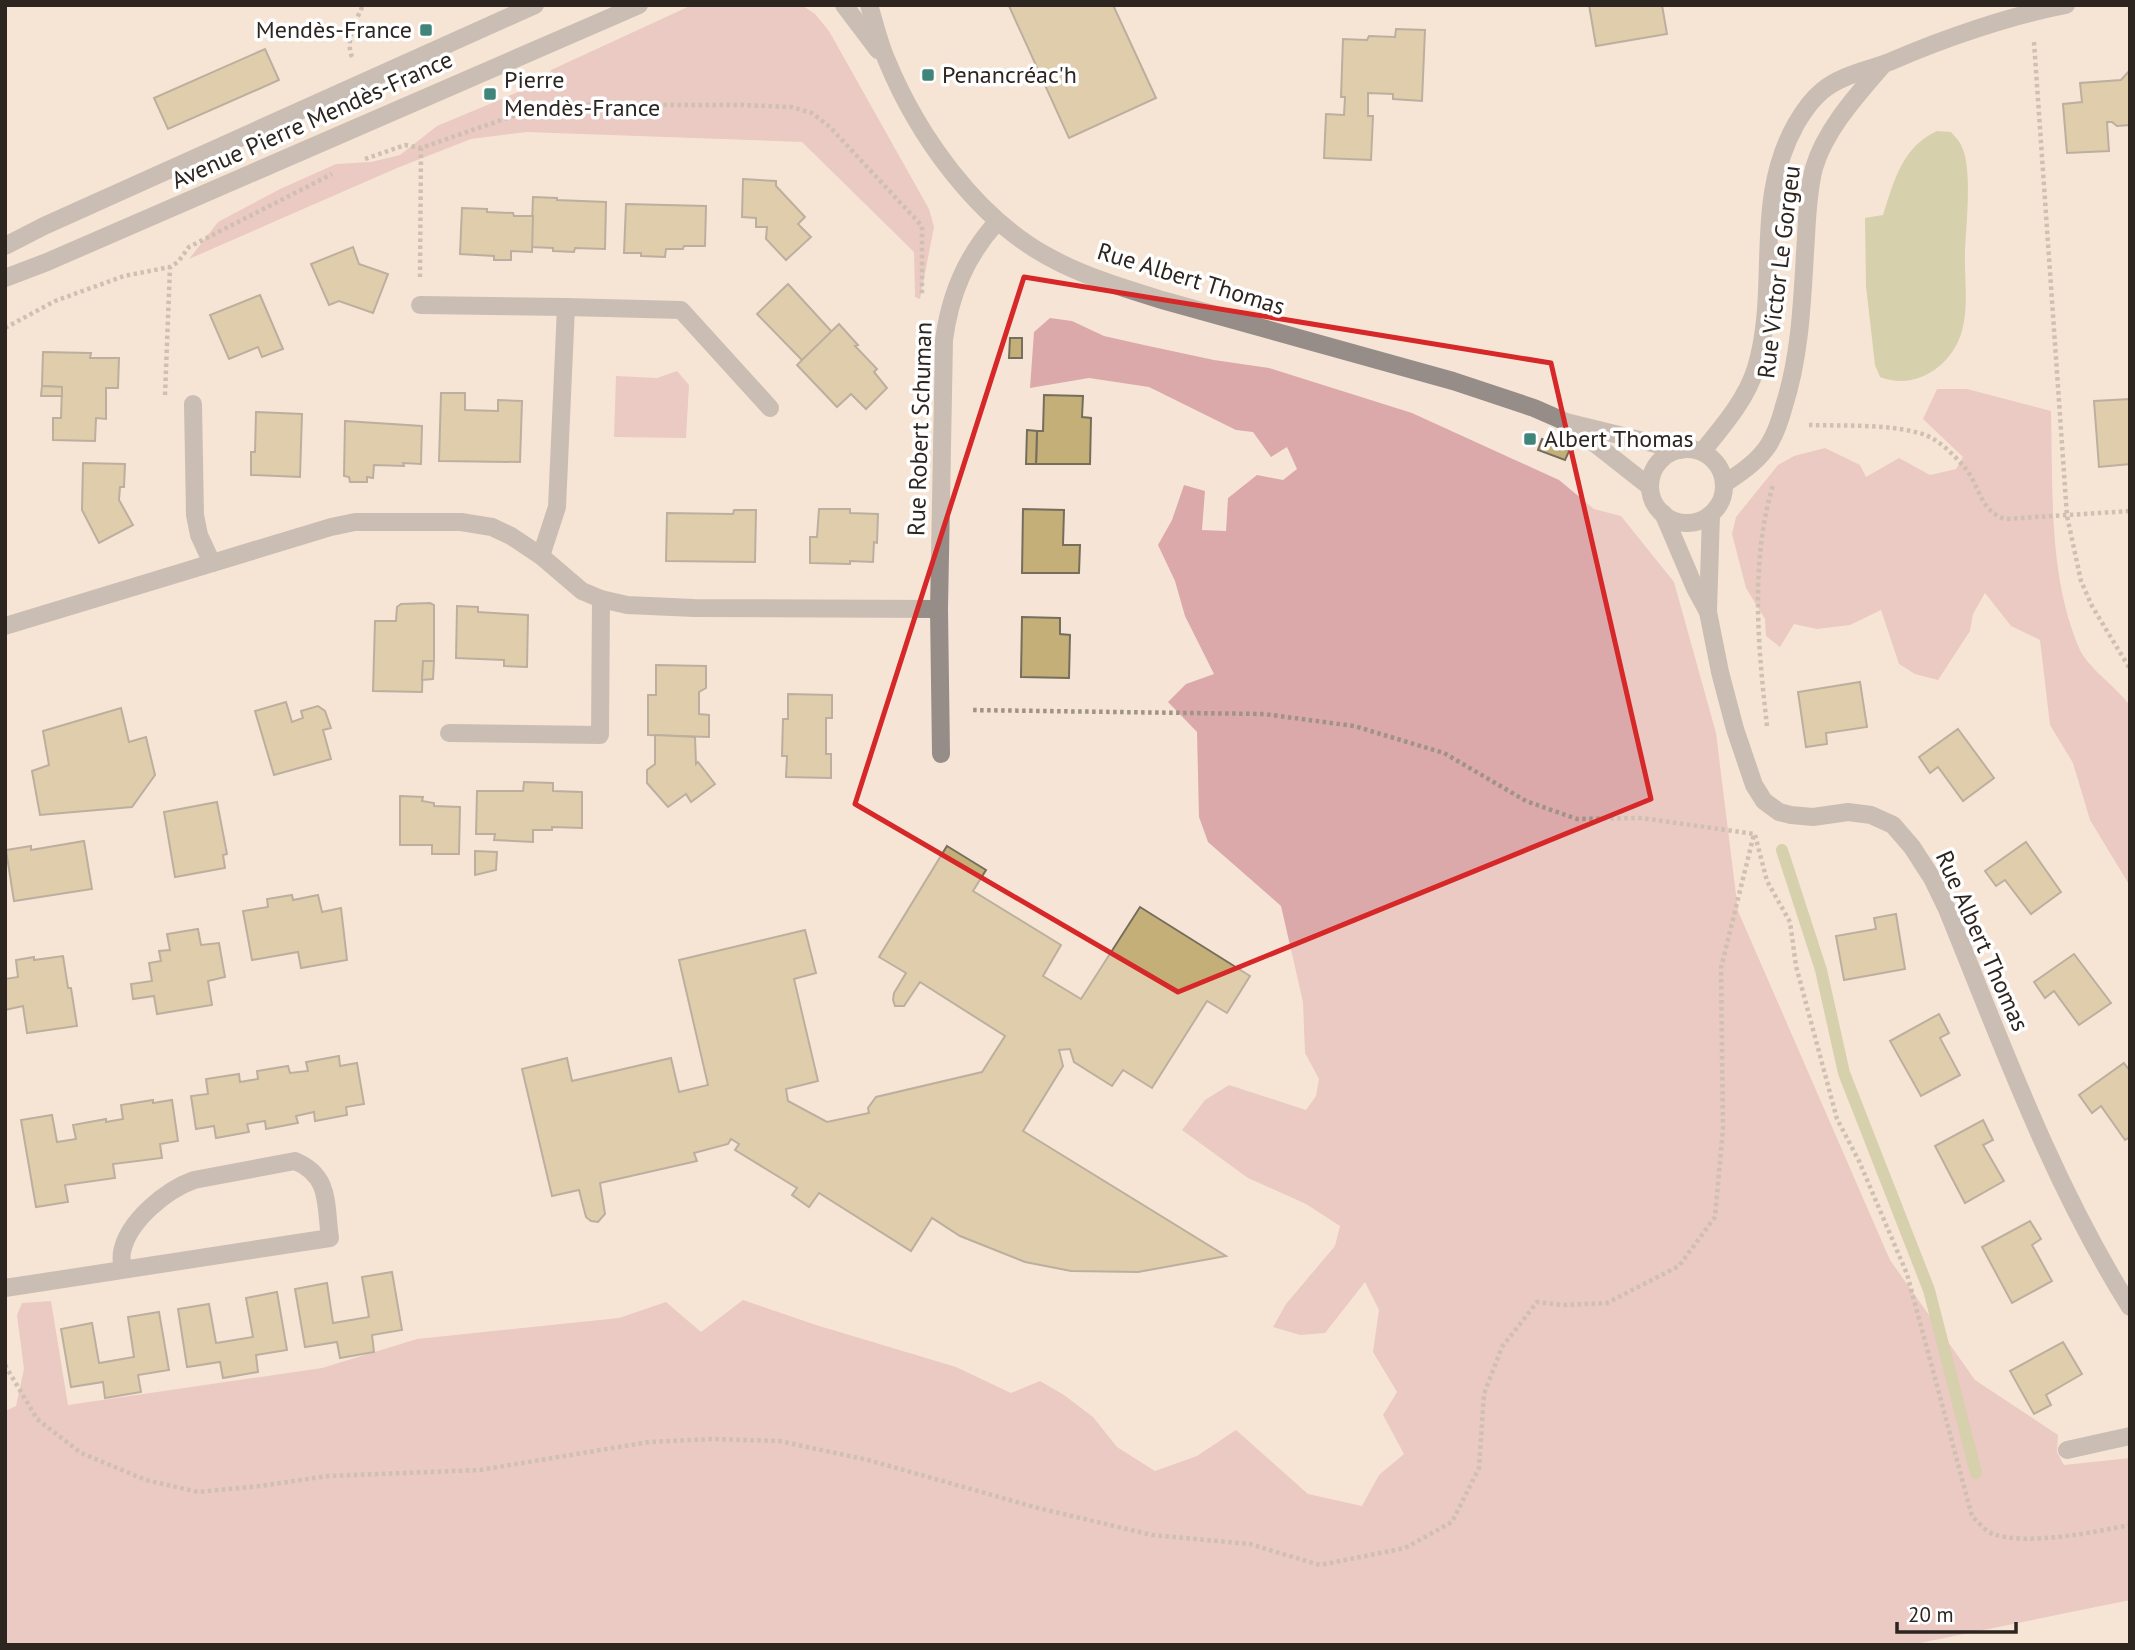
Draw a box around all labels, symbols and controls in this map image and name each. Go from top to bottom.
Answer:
place label: Mendès-France [256,14,412,45]
marker: Mendès-France [418,22,434,38]
street label: Avenue Pierre Mendès-France [166,43,457,196]
place label: Penancréac'h [942,59,1077,90]
place label: Pierre Mendès-France [504,64,660,123]
marker: Penancréac'h [920,67,936,83]
marker: Pierre Mendès-France [482,86,498,102]
street label: Rue Victor Le Gorgeu [1750,164,1807,380]
street label: Rue Albert Thomas [1094,235,1289,322]
street label: Rue Robert Schuman [900,321,939,537]
place label: Albert Thomas [1544,423,1694,454]
marker: Albert Thomas [1522,431,1538,447]
street label: Rue Albert Thomas [1929,846,2036,1036]
scale bar [1897,1590,2016,1634]
text: 20 m [1908,1601,1954,1628]

